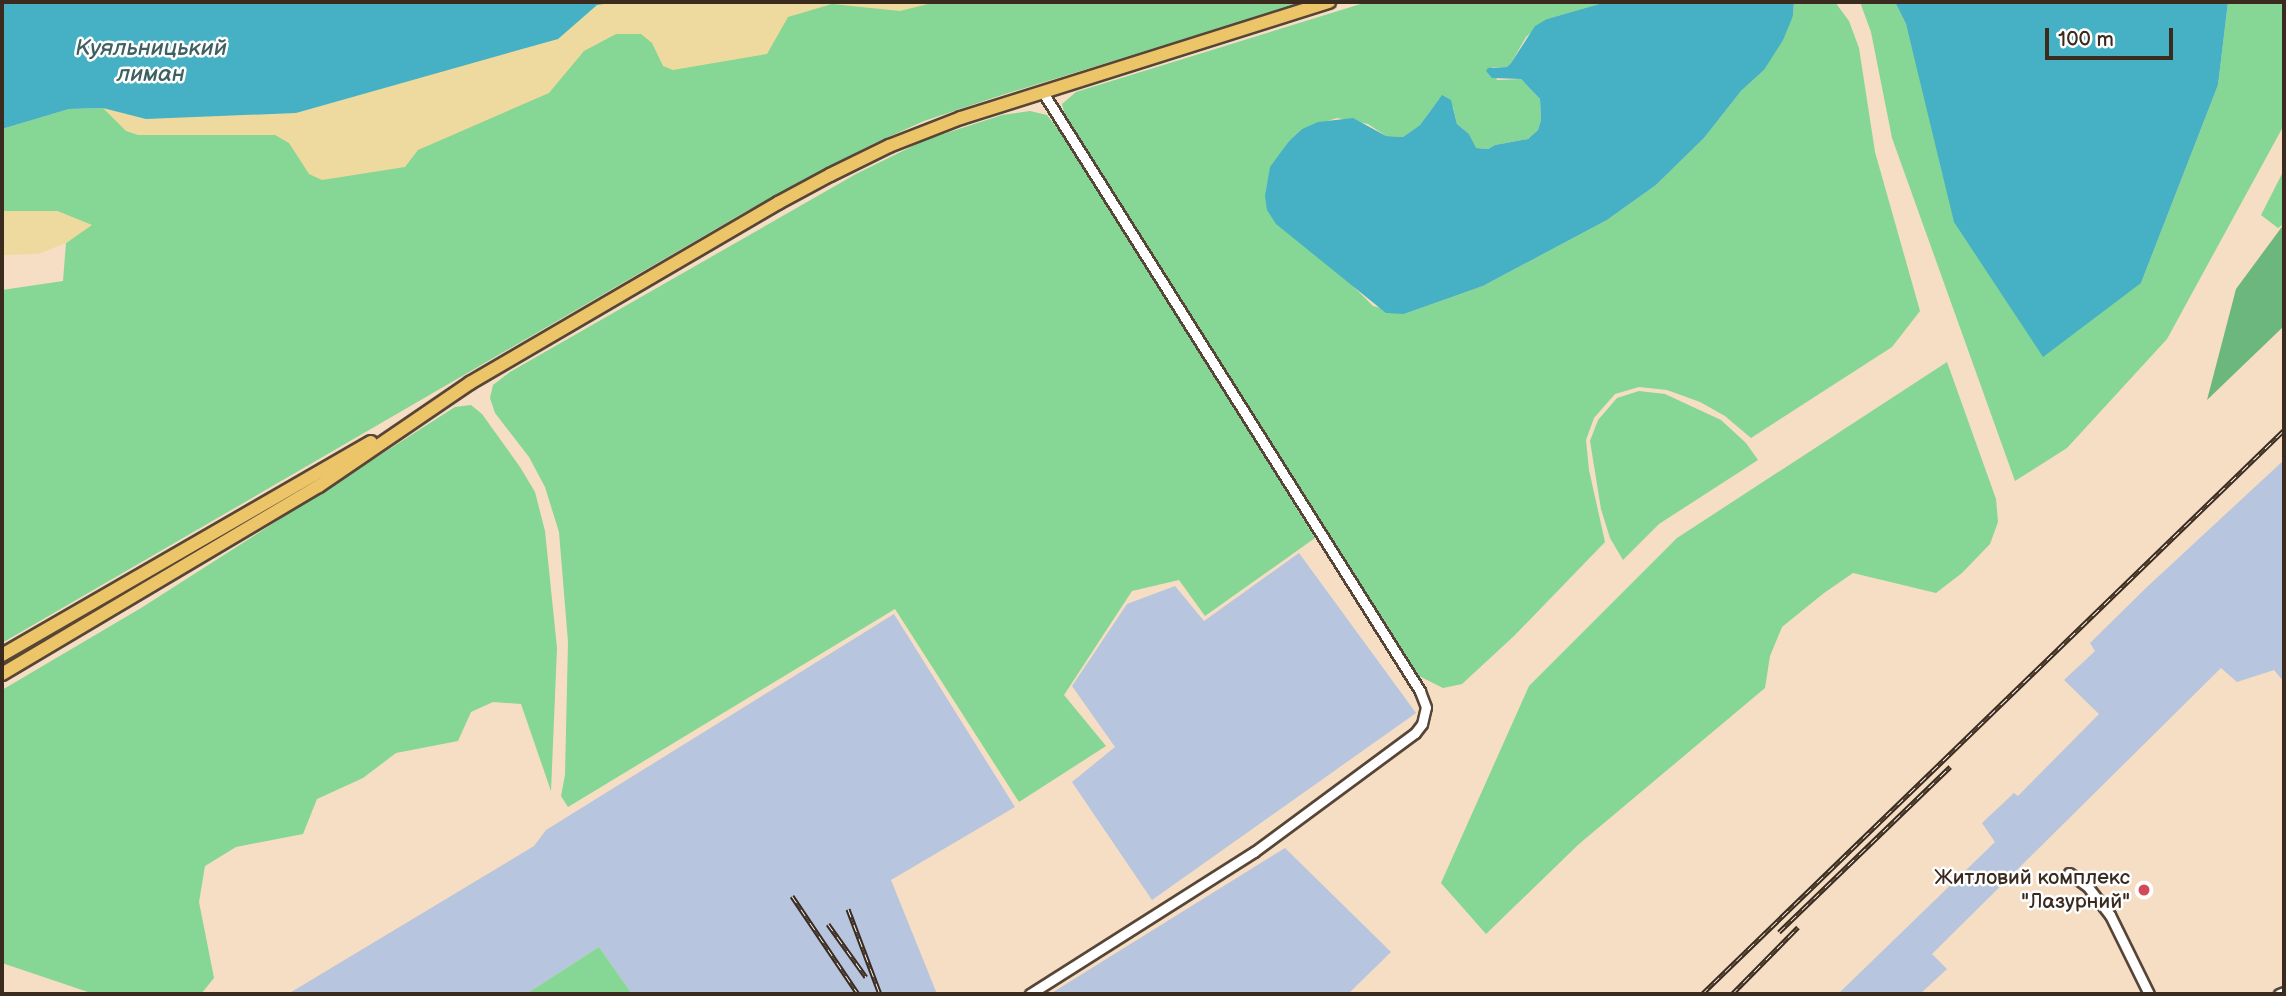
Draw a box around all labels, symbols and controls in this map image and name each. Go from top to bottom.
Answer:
scale bar [2048,14,2176,58]
text: 100 m [2058,27,2114,52]
water label: Куяльницький лиман [75,34,227,88]
place label: Житловий комплекс "Лазурний" [1934,865,2130,915]
marker: Житловий комплекс "Лазурний" [2136,882,2152,898]

